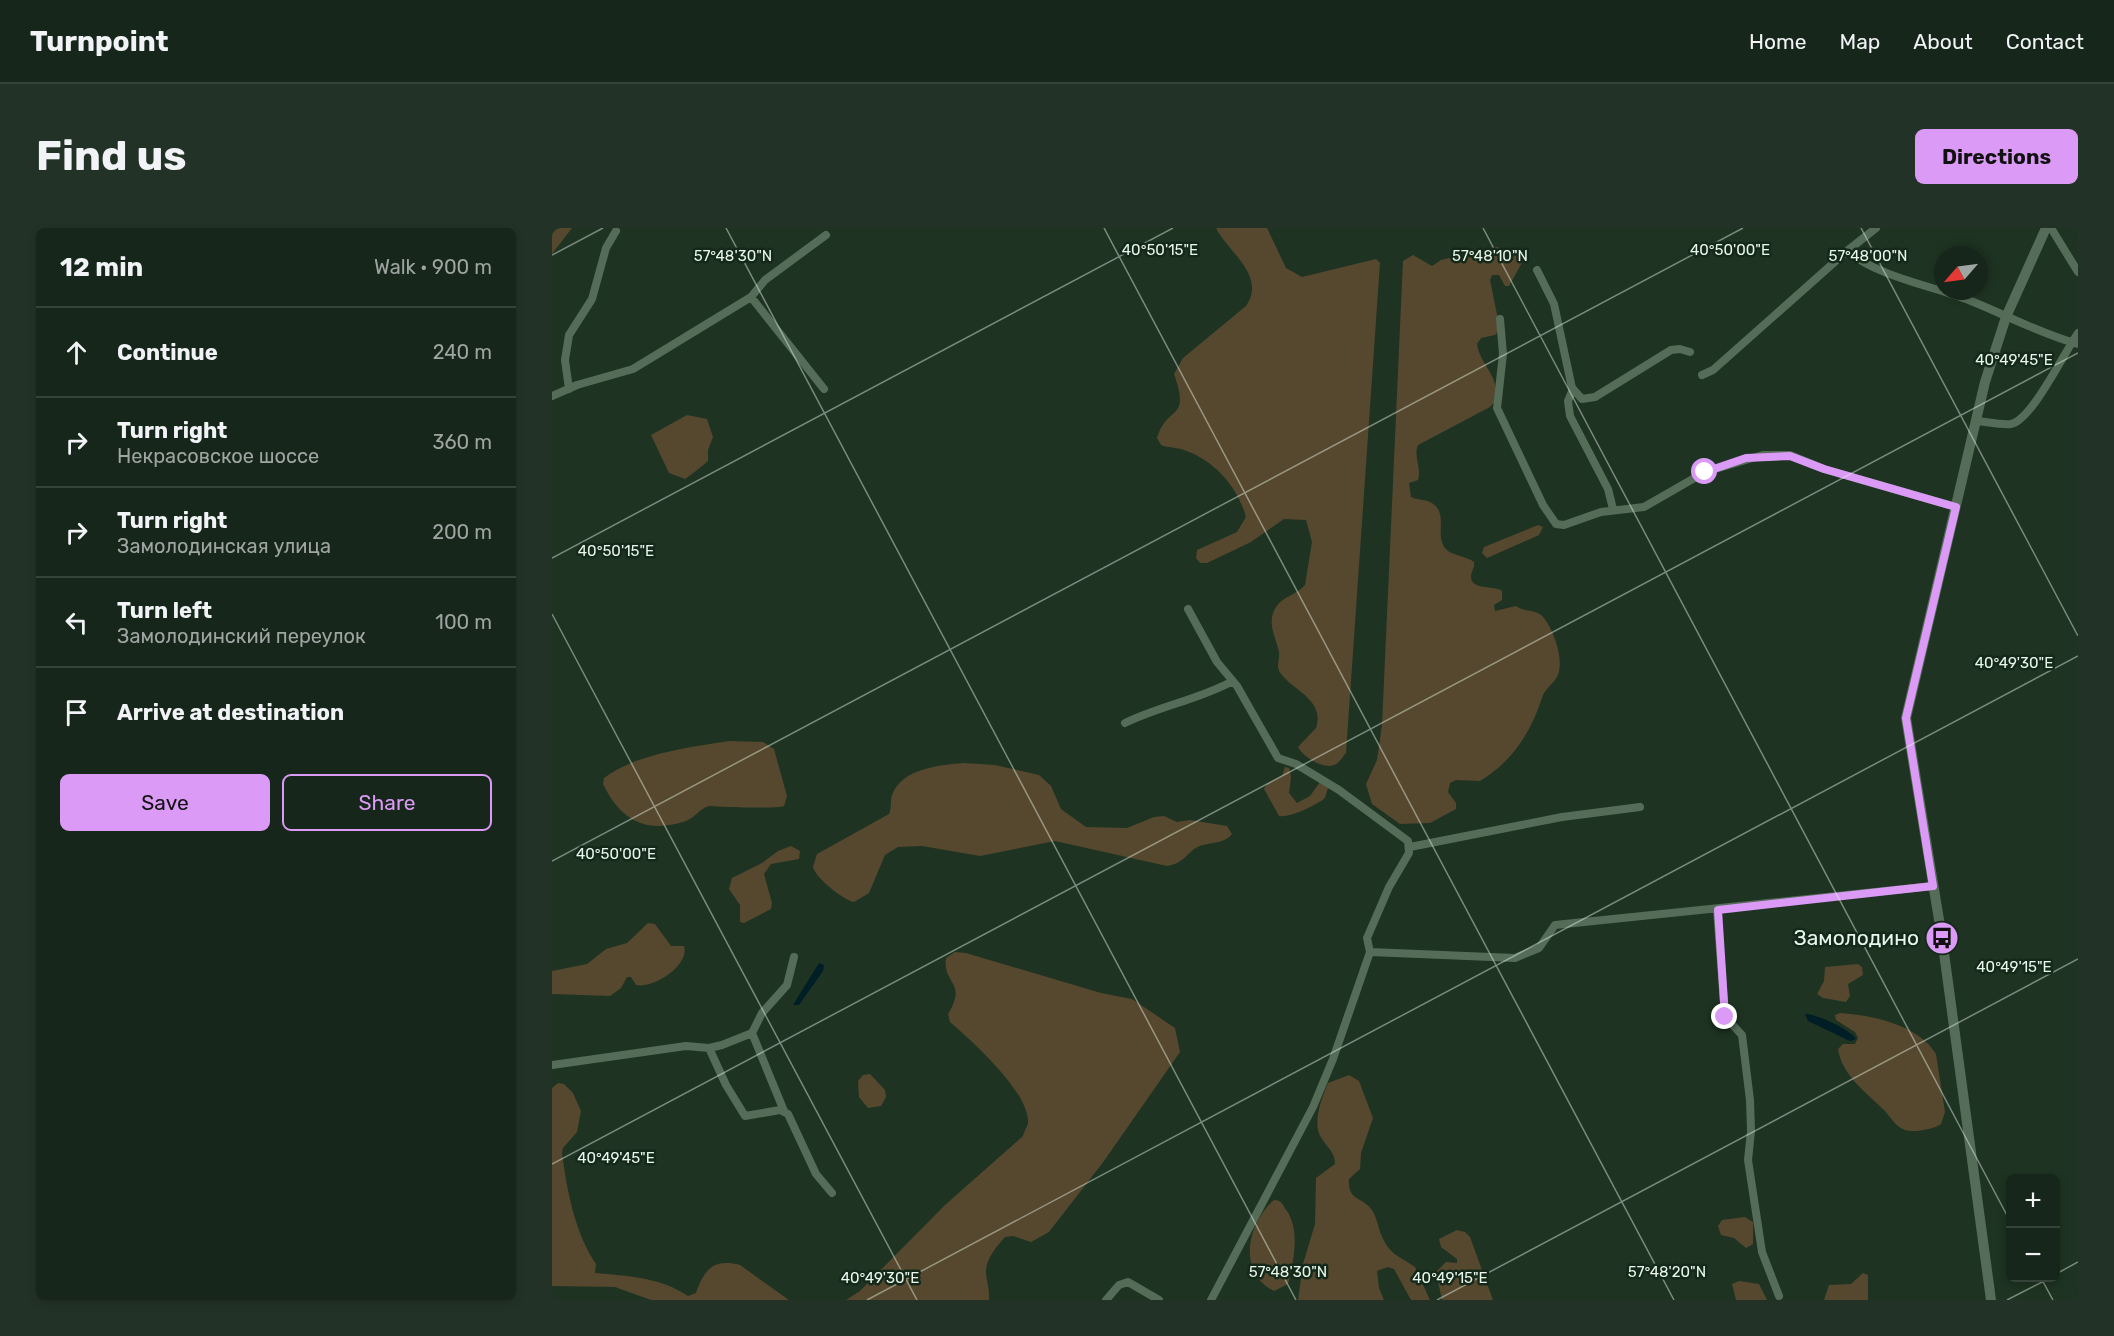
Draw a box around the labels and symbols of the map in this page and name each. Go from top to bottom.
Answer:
text: 40°50'15"E [1122,241,1198,259]
text: 40°50'00"E [1690,241,1770,259]
north arrow [1934,246,1988,300]
text: 57°48'30"N [694,247,772,265]
text: 57°48'10"N [1452,247,1528,265]
text: 57°48'00"N [1829,247,1908,265]
text: 40°49'45"E [1975,351,2053,369]
route start [1691,458,1717,484]
text: 40°50'15"E [578,542,654,560]
text: 40°49'30"E [1975,654,2053,672]
text: 40°50'00"E [576,845,656,863]
bus stop icon: Замолодино [1924,920,1960,956]
place label: Замолодино [1794,925,1919,950]
text: 40°49'15"E [1976,958,2052,976]
route end [1711,1003,1737,1029]
text: 40°49'45"E [577,1149,655,1167]
text: 57°48'30"N [1249,1263,1327,1281]
text: 57°48'20"N [1628,1263,1706,1281]
text: 40°49'30"E [841,1269,919,1287]
text: 40°49'15"E [1412,1269,1488,1287]

